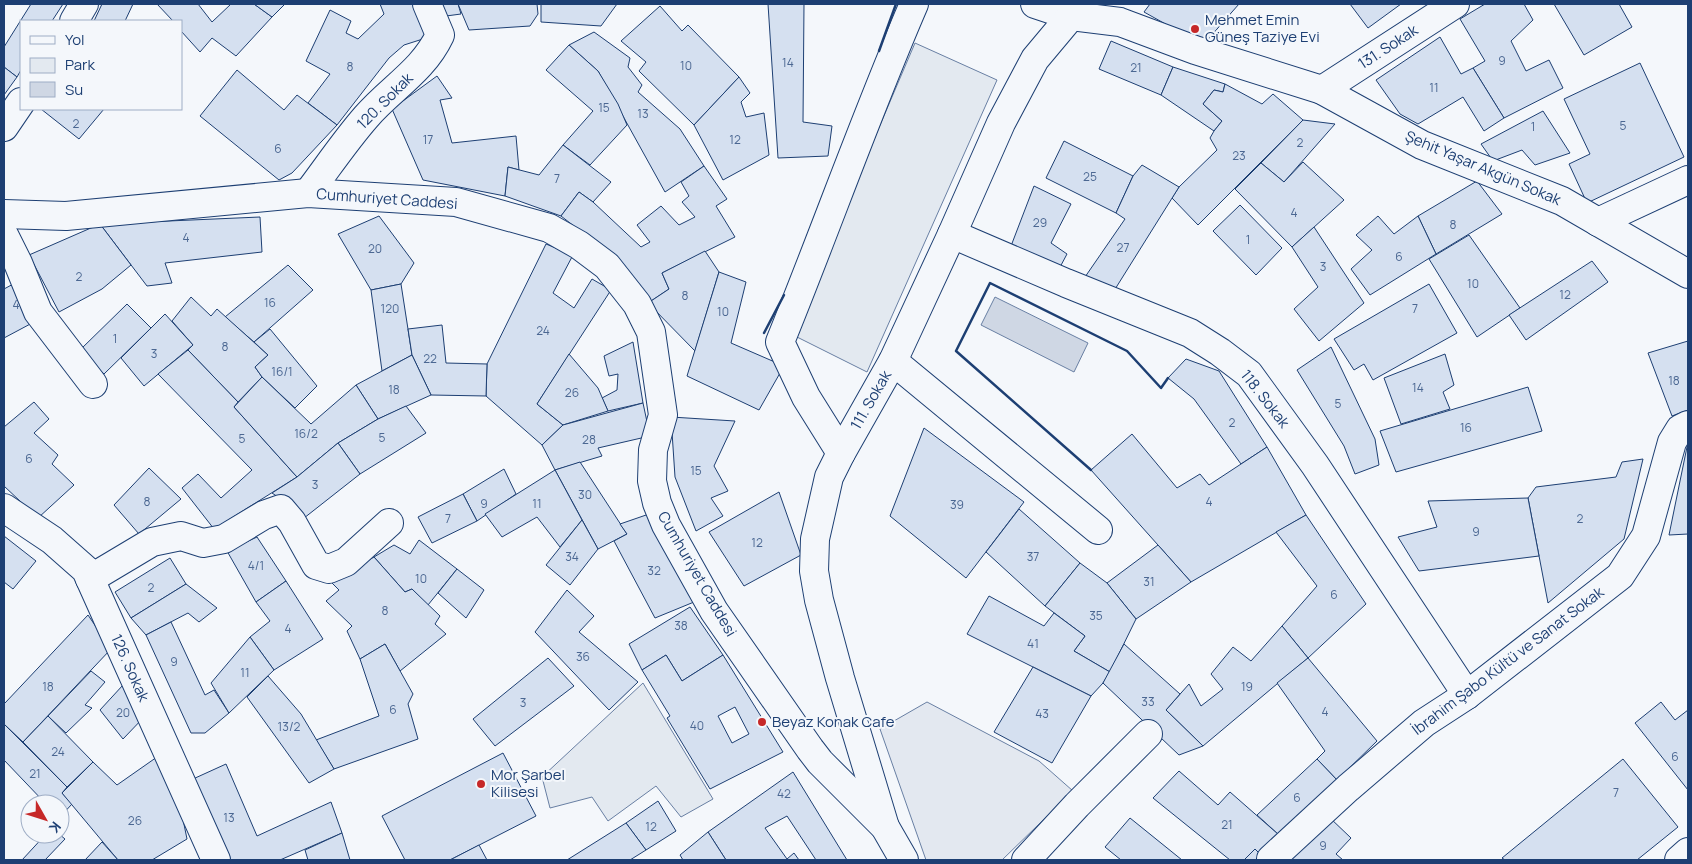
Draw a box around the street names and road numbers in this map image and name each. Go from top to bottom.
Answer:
street label: 131. Sokak [1354,19,1422,74]
street label: 120. Sokak [352,67,418,133]
street label: Şehit Yaşar Akgün Sokak [1402,125,1565,210]
street label: Cumhuriyet Caddesi [316,183,458,214]
street label: 118. Sokak [1236,365,1295,433]
street label: 111. Sokak [845,366,896,433]
street label: Cumhuriyet Caddesi [653,507,742,640]
street label: İbrahim Şabo Kültü ve Sanat Sokak [1407,581,1608,740]
street label: 126. Sokak [106,631,155,705]

